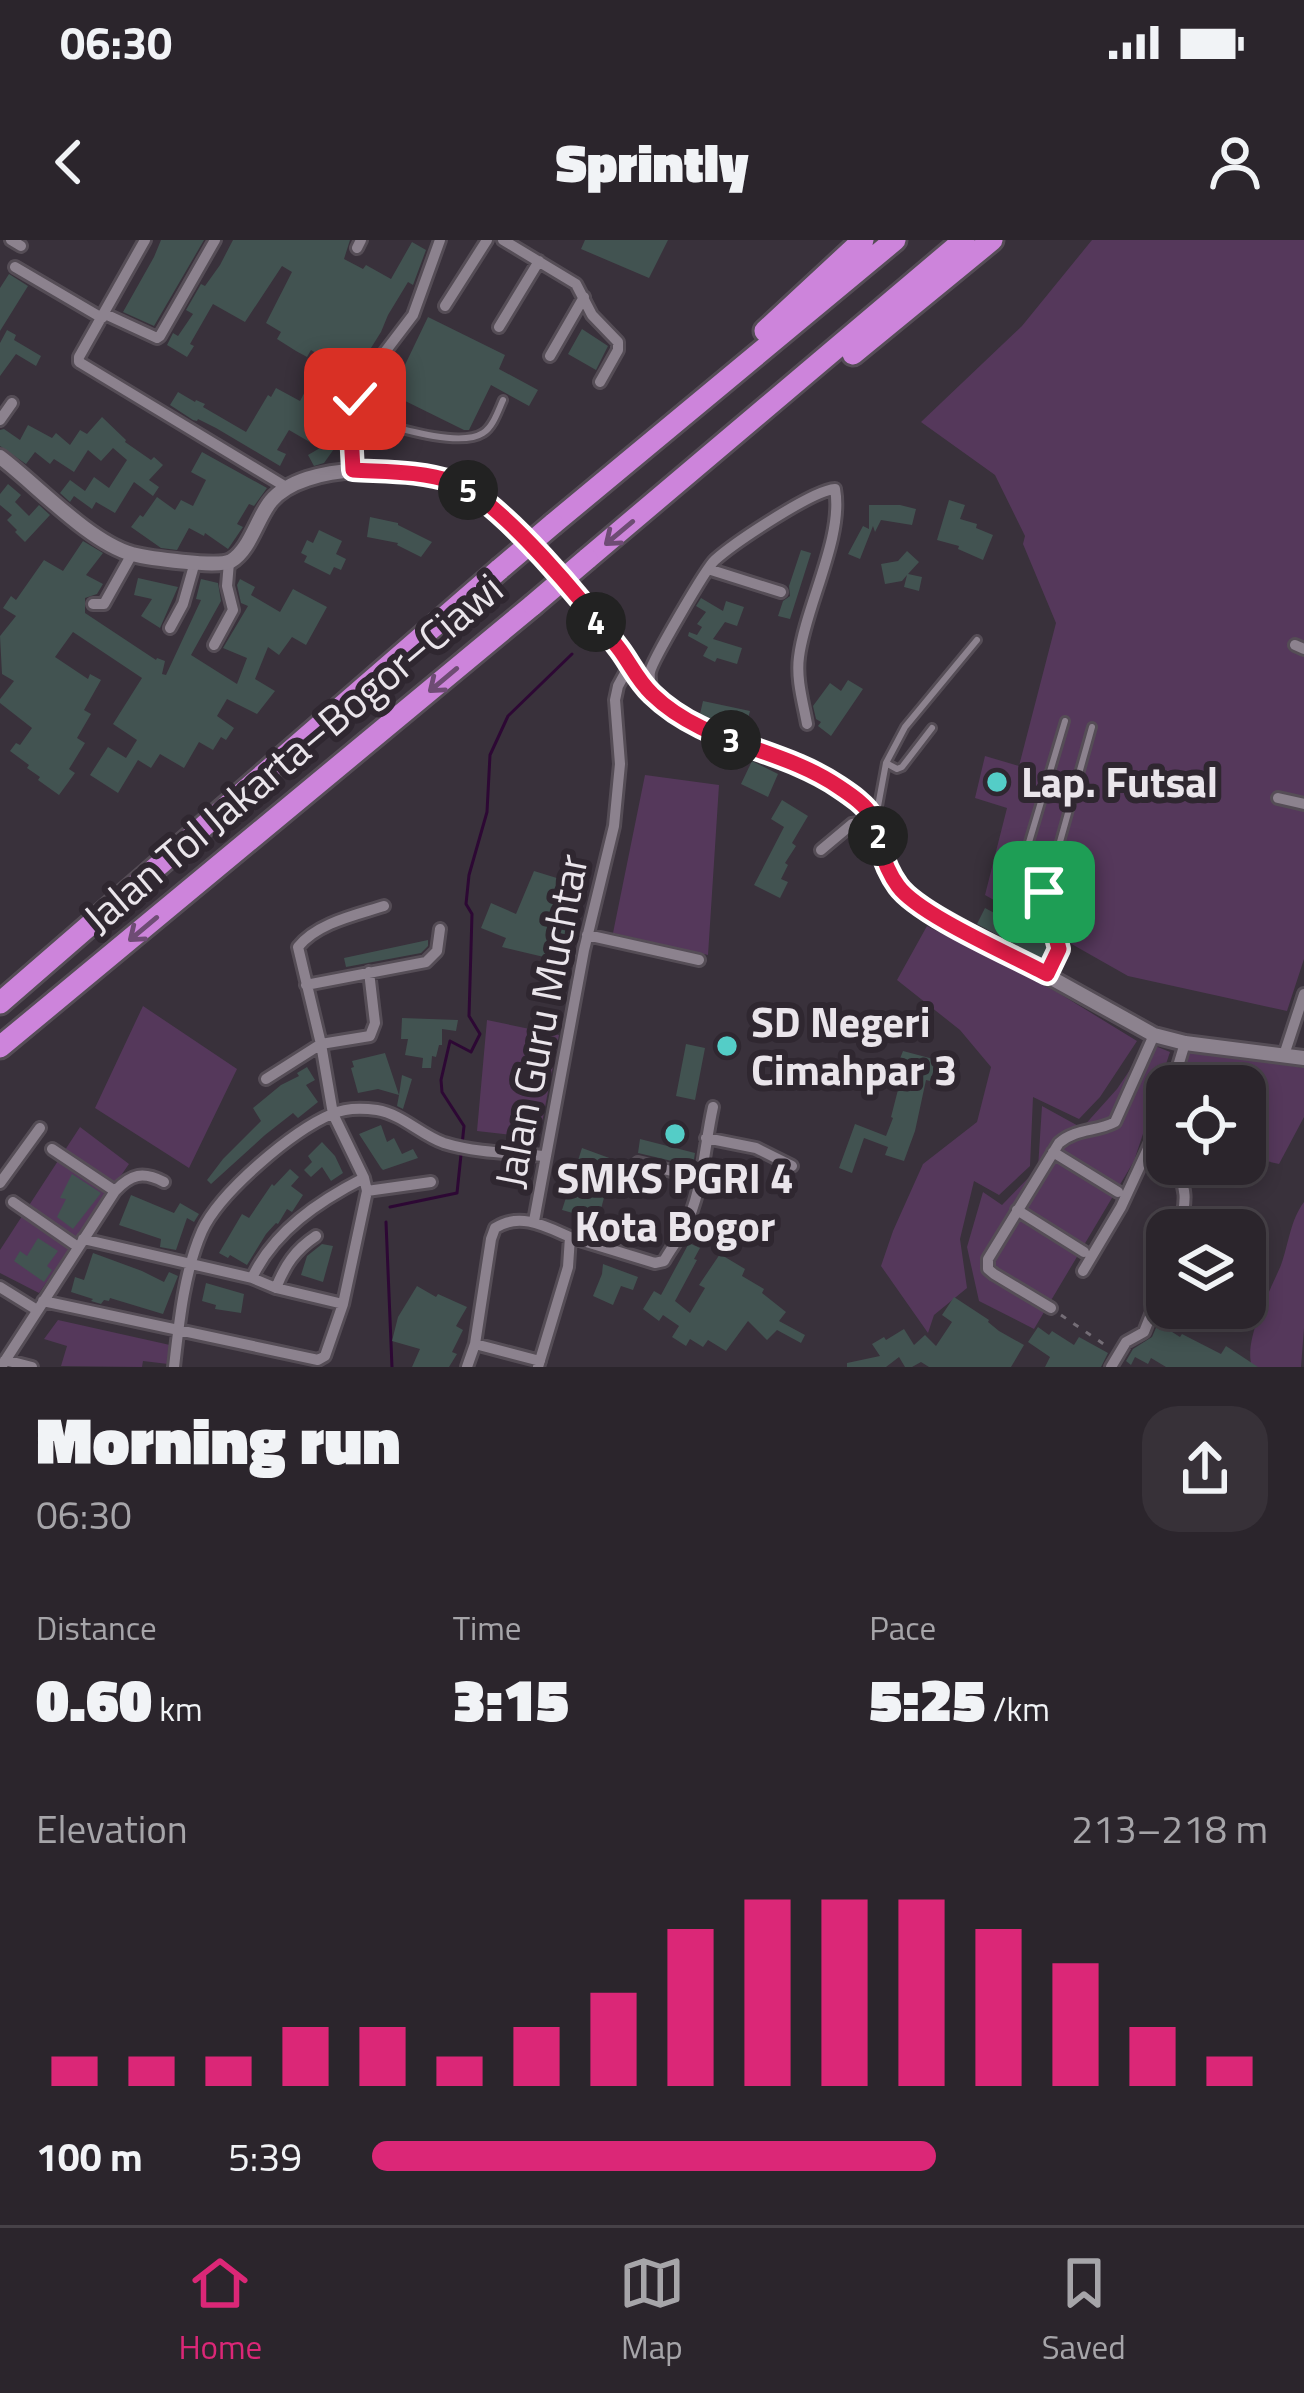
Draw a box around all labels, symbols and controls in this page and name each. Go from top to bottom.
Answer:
text: 06:30 [60,8,172,76]
text: Sprintly [556,121,748,203]
icon: back [36,129,102,195]
icon: person [1202,129,1268,195]
pin [304,348,406,450]
icon: check [322,366,388,432]
pin: 5 [438,460,498,520]
text: 5 [459,465,477,515]
one-way arrow [604,518,635,546]
street label: Jalan Tol Jakarta–Bogor–Ciawi [68,557,516,948]
pin: 4 [566,592,626,652]
text: 4 [587,597,605,647]
one-way arrow [428,665,459,693]
pin: 3 [701,710,761,770]
text: 3 [722,715,740,765]
place label: Lap. Futsal [1021,749,1218,813]
marker: Lap. Futsal [984,769,1010,795]
pin: 2 [848,806,908,866]
text: 2 [869,811,887,861]
pin [993,841,1095,943]
street label: Jalan Guru Muchtar [476,849,604,1193]
icon: arrive [1011,859,1077,925]
one-way arrow [128,914,159,942]
place label: SD Negeri Cimahpar 3 [751,989,957,1101]
marker: SD Negeri Cimahpar 3 [714,1033,740,1059]
map controls [1146,1065,1266,1329]
button: locate [1146,1065,1266,1185]
marker: SMKS PGRI 4 Kota Bogor [662,1121,688,1147]
place label: SMKS PGRI 4 Kota Bogor [556,1145,794,1257]
button: layers [1146,1209,1266,1329]
text: Morning run [36,1389,401,1490]
button: share [1142,1406,1268,1532]
text: 06:30 [36,1485,132,1544]
text: Distance [36,1603,157,1653]
text: Time [453,1603,522,1653]
text: Pace [869,1603,936,1653]
text: 0.60 [36,1653,152,1744]
text: 3:15 [453,1653,569,1744]
text: 5:25 [869,1653,986,1744]
text: km [152,1684,203,1734]
text: /km [986,1684,1050,1734]
text: Elevation [36,1799,188,1858]
text: 213–218 m [1071,1799,1268,1858]
text: 100 m [36,2127,143,2186]
text: 5:39 [228,2127,302,2186]
tab: Home [178,2250,262,2372]
tab: Map [619,2250,685,2372]
tab: Saved [1042,2250,1126,2372]

